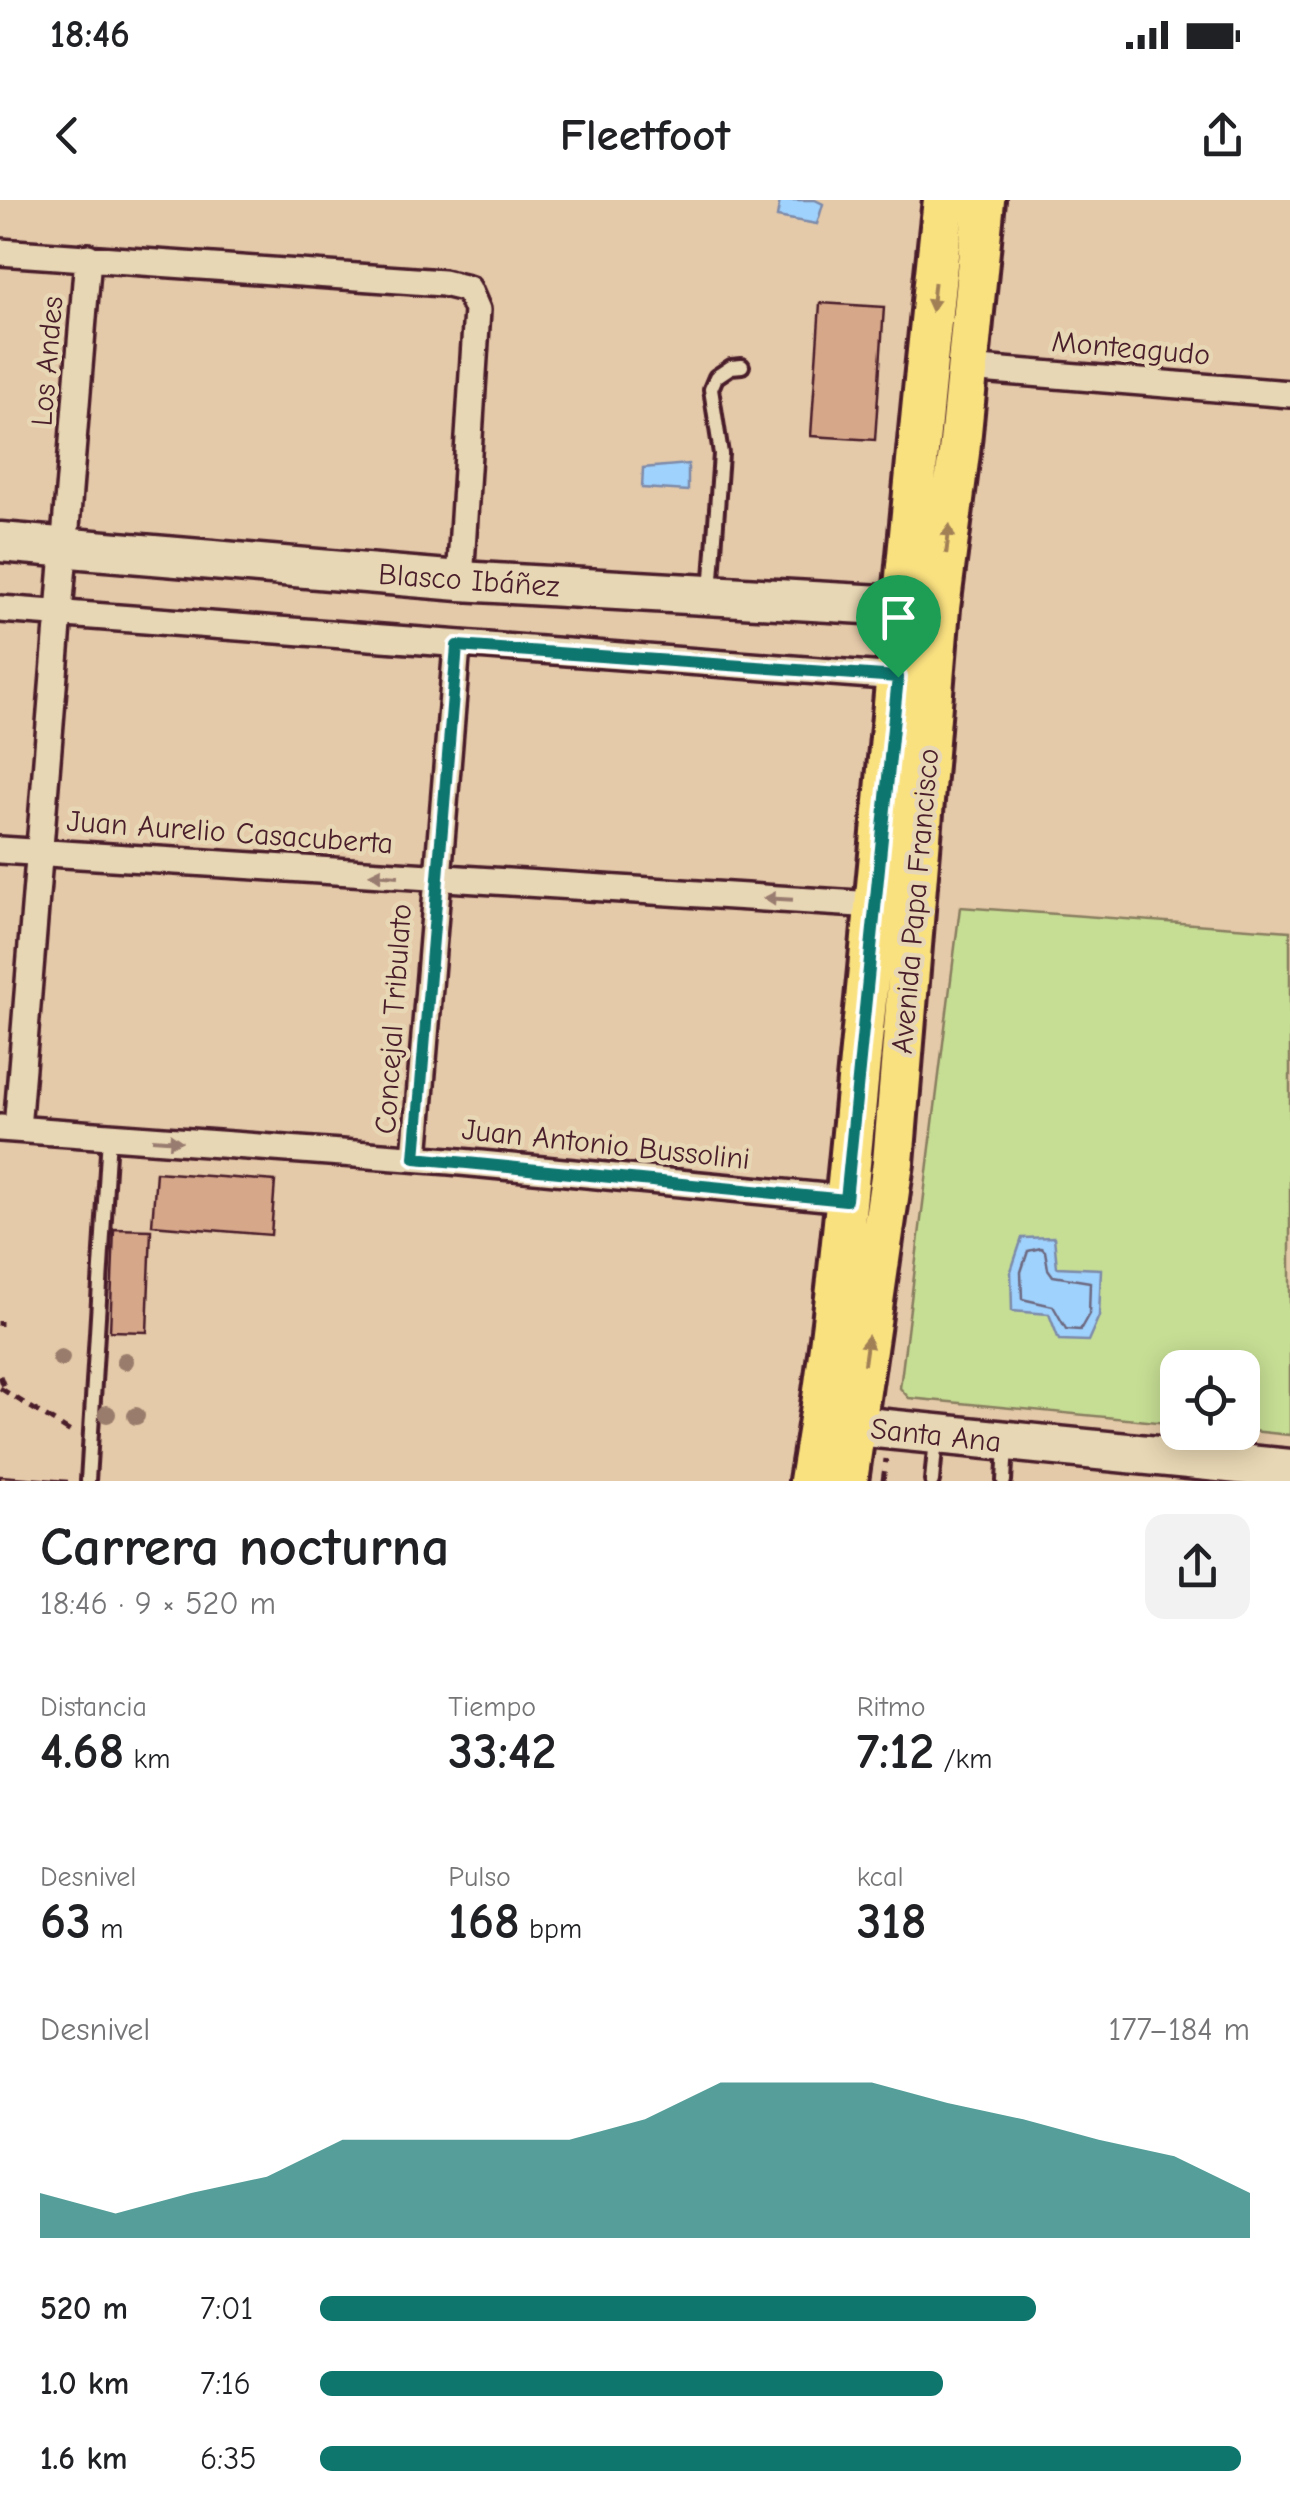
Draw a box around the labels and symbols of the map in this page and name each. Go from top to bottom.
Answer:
one-way arrow [925,282,941,313]
street label: Los Andes [24,295,71,427]
street label: Monteagudo [1050,324,1212,373]
one-way arrow [940,523,956,555]
street label: Blasco Ibáñez [377,557,561,604]
pin [856,575,941,678]
street label: Avenida Papa Francisco [885,747,946,1055]
street label: Juan Aurelio Casacuberta [66,804,394,861]
one-way arrow [367,867,399,883]
one-way arrow [762,891,794,907]
street label: Concejal Tribulato [368,903,419,1135]
street label: Juan Antonio Bussolini [460,1112,752,1177]
one-way arrow [152,1132,184,1148]
one-way arrow [859,1334,875,1365]
street label: Santa Ana [869,1411,1003,1460]

